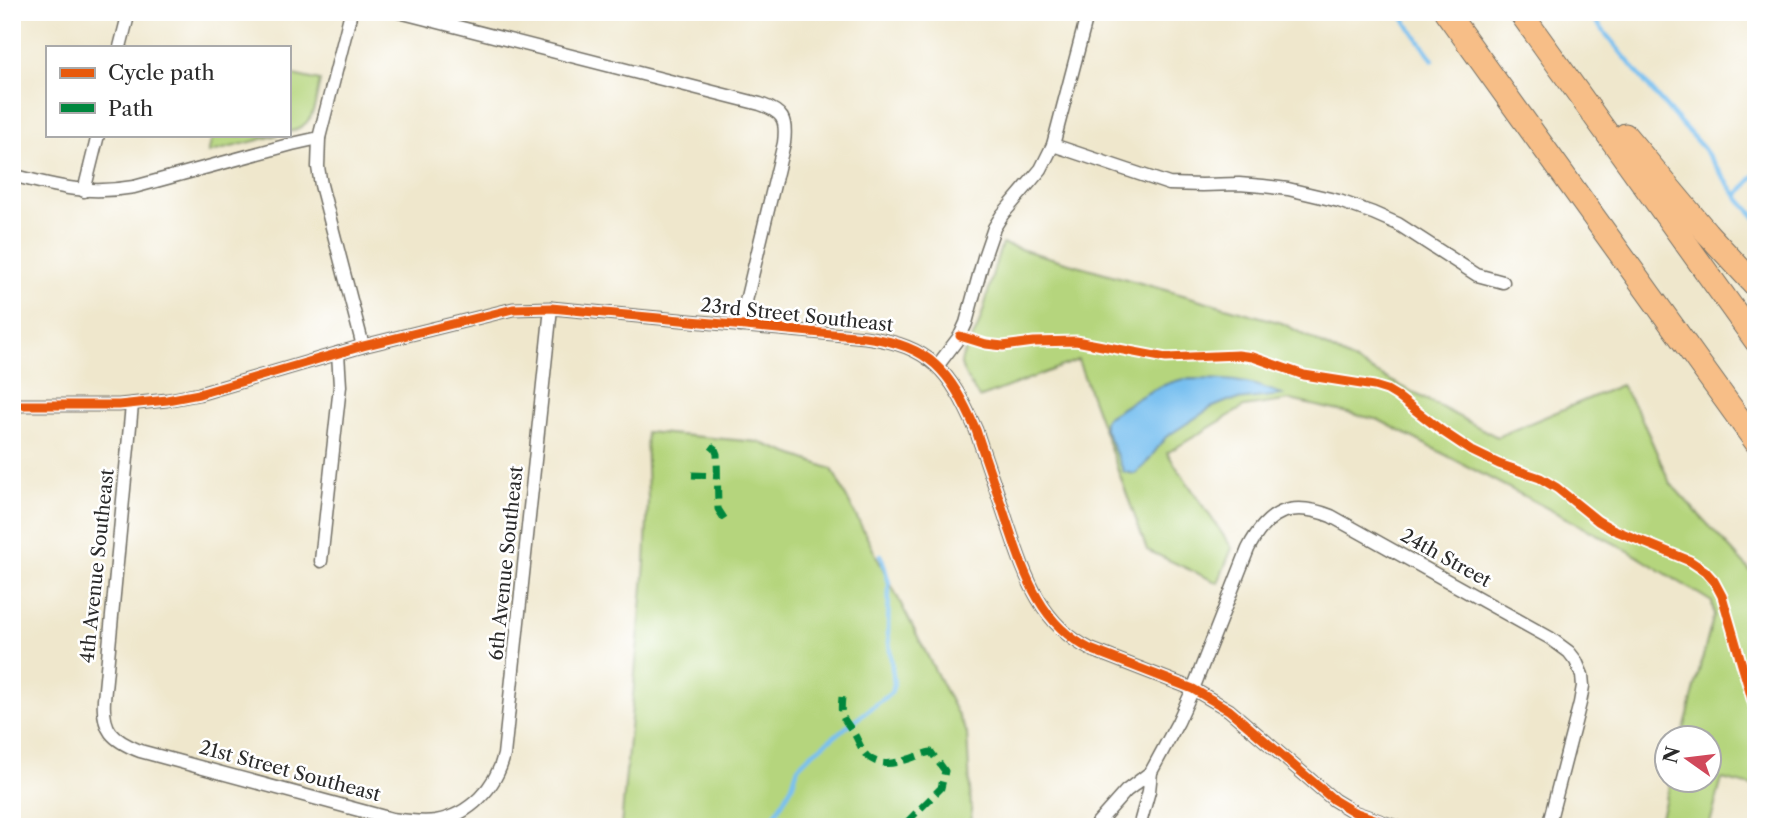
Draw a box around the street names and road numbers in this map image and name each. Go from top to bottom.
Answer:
street label: 23rd Street Southeast [700,293,895,337]
street label: 6th Avenue Southeast [484,464,528,661]
street label: 4th Avenue Southeast [75,467,119,664]
street label: 24th Street [1397,524,1495,592]
street label: 21st Street Southeast [197,736,383,806]

